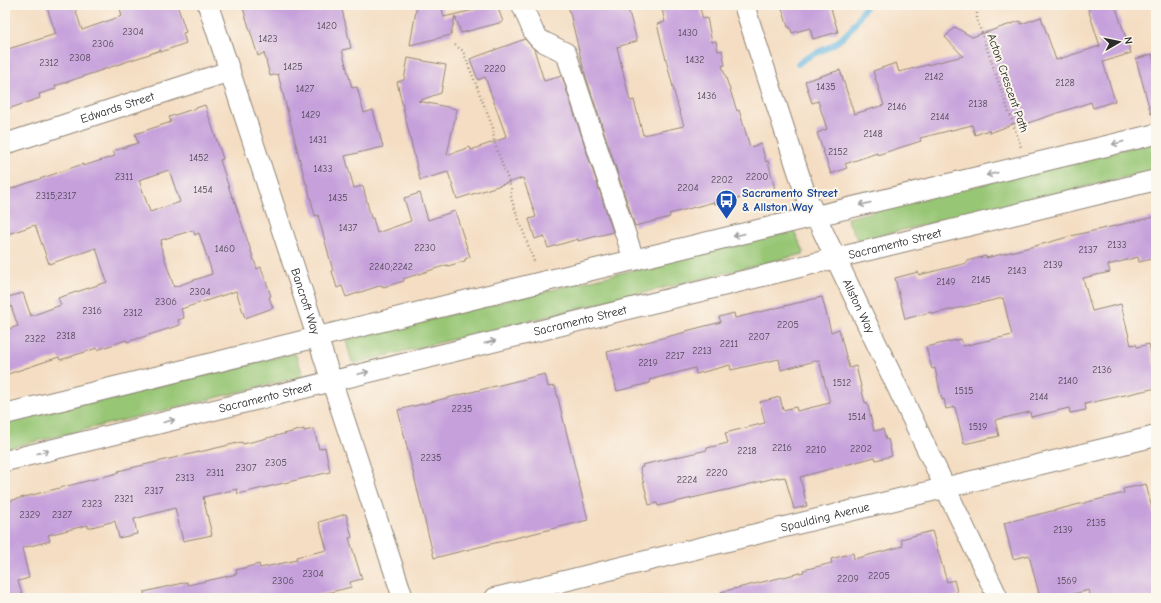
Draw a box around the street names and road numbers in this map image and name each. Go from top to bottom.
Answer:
street label: Acton Crescent Path [984,32,1032,134]
street label: Edwards Street [79,89,156,126]
street label: Sacramento Street [847,225,943,262]
street label: Bancroft Way [288,266,323,337]
street label: Allston Way [840,277,878,336]
street label: Sacramento Street [532,302,629,339]
street label: Sacramento Street [217,379,314,416]
street label: Spaulding Avenue [780,499,871,535]

